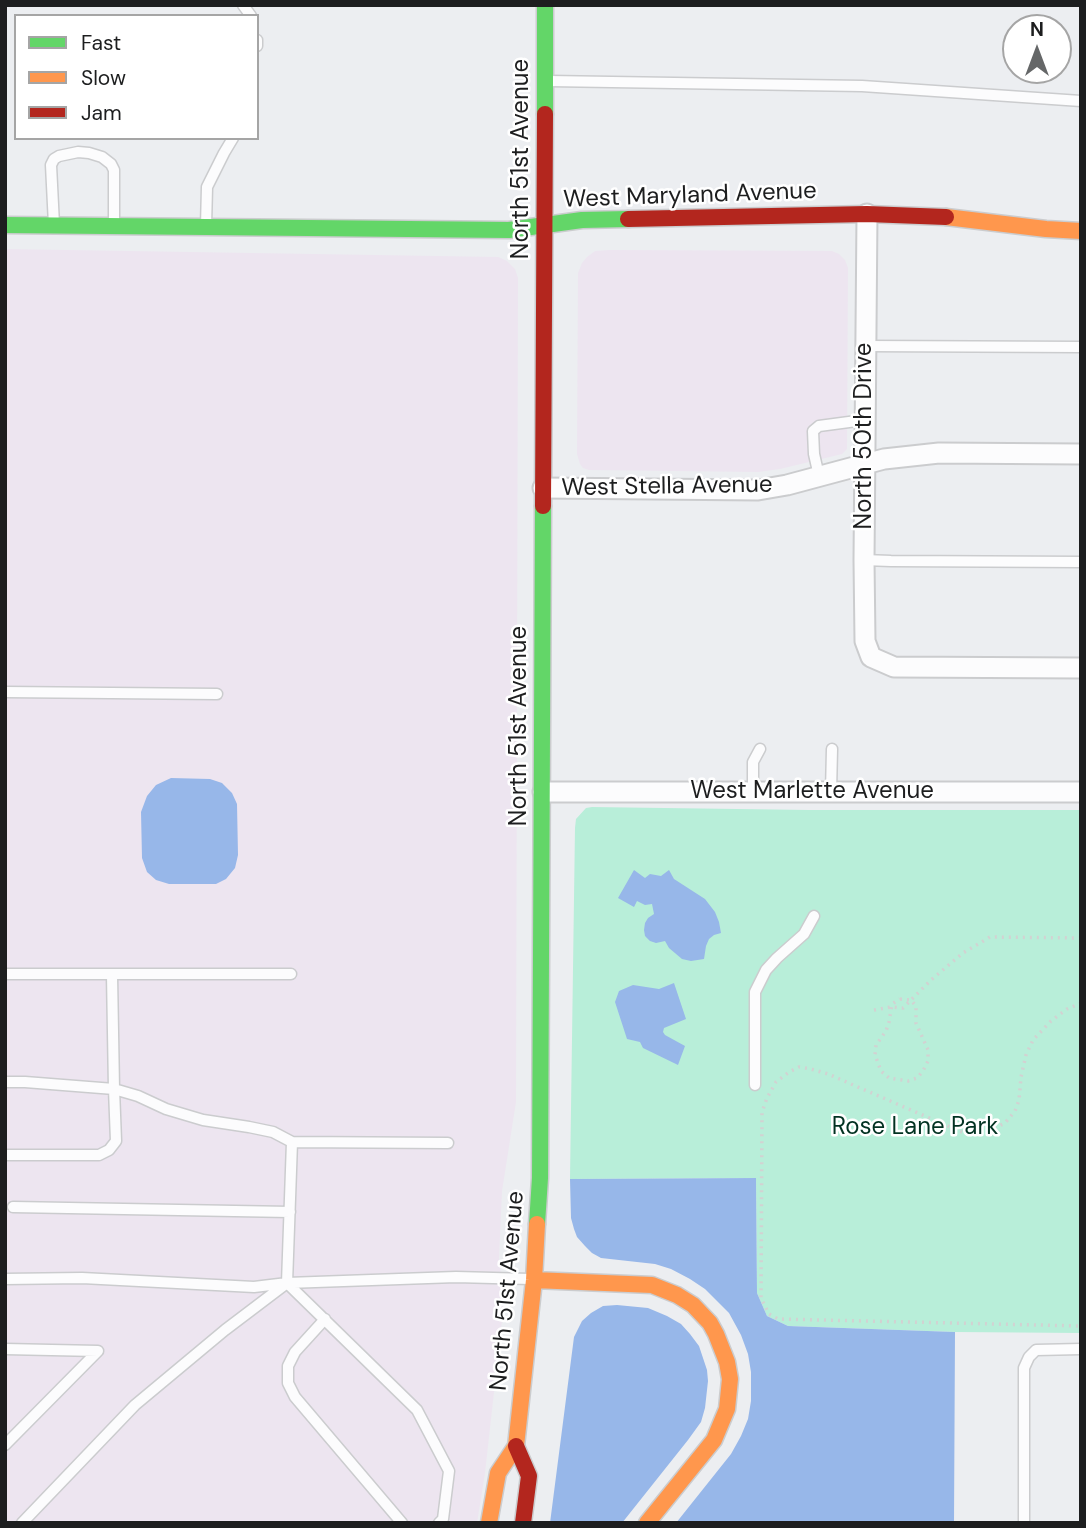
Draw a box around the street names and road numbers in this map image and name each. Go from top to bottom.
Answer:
street label: North 51st Avenue [508,59,536,259]
street label: West Maryland Avenue [563,177,817,215]
street label: North 50th Drive [851,343,879,529]
street label: West Stella Avenue [561,471,773,503]
street label: North 51st Avenue [506,626,534,826]
street label: West Marlette Avenue [690,778,934,806]
street label: North 51st Avenue [485,1190,531,1392]

